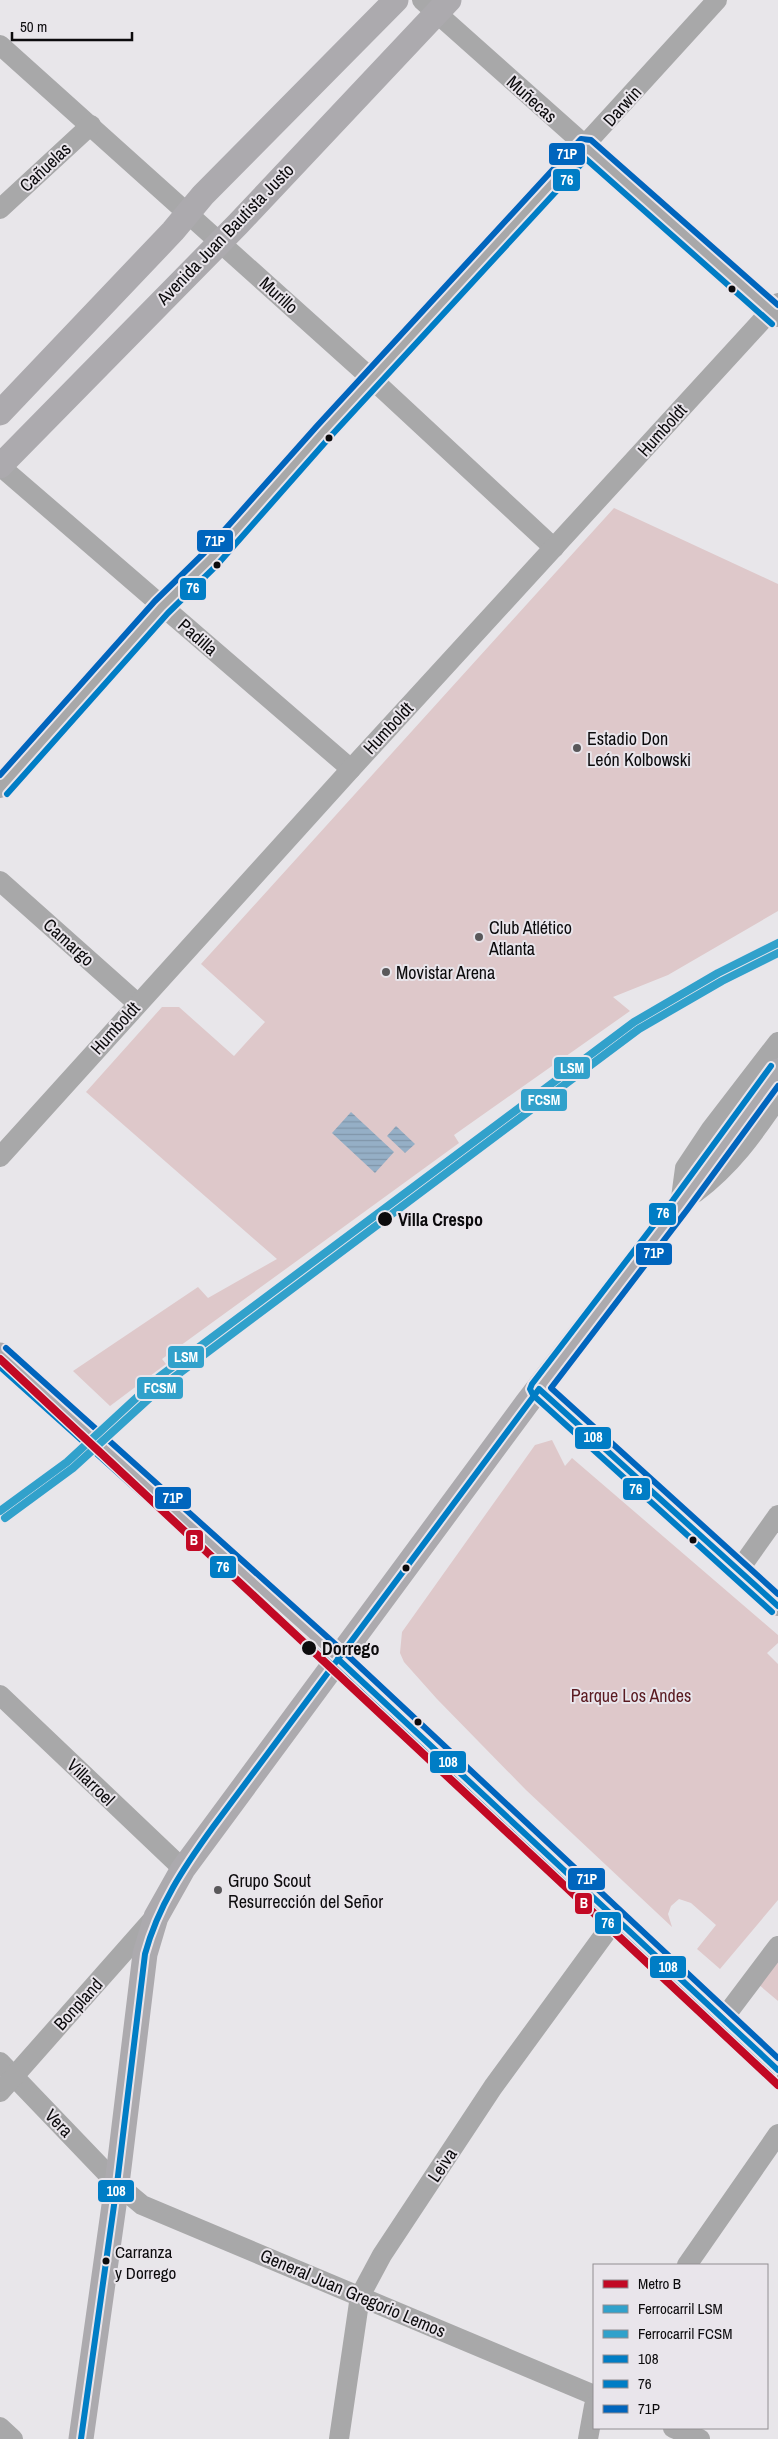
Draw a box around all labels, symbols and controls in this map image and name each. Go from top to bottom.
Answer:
scale bar [12,10,132,42]
text: 50 m [20,16,47,37]
street label: Muñecas [501,70,563,128]
street label: Darwin [597,80,647,132]
street label: Cañuelas [14,137,76,197]
line badge: 71P [548,142,586,166]
text: 71P [557,145,578,163]
street label: Avenida Juan Bautista Justo [150,158,299,311]
line badge: 76 [552,168,581,192]
text: 76 [561,171,573,189]
street label: Murillo [254,271,304,319]
unlabelled marker [727,284,737,294]
street label: Humboldt [632,398,692,462]
unlabelled marker [324,433,334,443]
line badge: 71P [196,529,234,553]
text: 71P [205,532,226,550]
unlabelled marker [212,560,222,570]
line badge: 76 [179,577,207,601]
text: 76 [187,579,199,597]
street label: Padilla [173,613,223,661]
street label: Humboldt [357,696,419,760]
place label: Estadio Don León Kolbowski [587,726,691,772]
marker: Estadio Don León Kolbowski [571,742,583,754]
street label: Camargo [38,912,100,972]
place label: Club Atlético Atlanta [488,915,572,961]
marker: Club Atlético Atlanta [473,931,485,943]
place label: Movistar Arena [396,960,495,985]
marker: Movistar Arena [380,966,392,978]
street label: Humboldt [85,996,145,1060]
line badge: LSM [553,1056,591,1080]
text: LSM [560,1059,584,1077]
line badge: FCSM [520,1088,568,1112]
text: FCSM [528,1091,560,1109]
line badge: 76 [648,1202,677,1226]
text: 76 [657,1204,669,1222]
place label: Villa Crespo [398,1207,483,1232]
marker: Villa Crespo [376,1210,394,1228]
line badge: 71P [635,1242,673,1266]
text: 71P [644,1244,665,1262]
line badge: LSM [167,1345,205,1369]
text: LSM [174,1348,198,1366]
line badge: FCSM [136,1376,184,1400]
text: FCSM [144,1379,176,1397]
line badge: 108 [574,1426,612,1450]
text: 108 [583,1428,603,1446]
line badge: 76 [622,1477,651,1501]
text: 76 [630,1480,642,1498]
line badge: 71P [154,1486,192,1510]
text: 71P [163,1489,184,1507]
line badge: B [185,1529,204,1552]
text: B [190,1531,198,1549]
unlabelled marker [688,1535,698,1545]
line badge: 76 [209,1555,237,1579]
text: 76 [217,1558,229,1576]
unlabelled marker [401,1563,411,1573]
place label: Dorrego [322,1636,379,1661]
marker: Dorrego [300,1639,318,1657]
park label: Parque Los Andes [571,1683,691,1708]
unlabelled marker [413,1717,423,1727]
line badge: 108 [429,1750,467,1774]
street label: Villarroel [61,1753,121,1811]
text: 108 [438,1753,458,1771]
line badge: 71P [567,1867,606,1891]
place label: Grupo Scout Resurrección del Señor [228,1868,383,1914]
text: 71P [577,1870,598,1888]
marker: Grupo Scout Resurrección del Señor [212,1884,224,1896]
line badge: B [574,1892,593,1915]
text: B [580,1894,588,1912]
line badge: 76 [594,1911,622,1935]
text: 76 [602,1914,614,1932]
line badge: 108 [649,1955,687,1979]
text: 108 [658,1958,678,1976]
street label: Bonpland [48,1972,108,2036]
street label: Vera [39,2103,79,2143]
street label: Leiva [422,2143,462,2187]
line badge: 108 [97,2179,135,2203]
text: 108 [106,2182,126,2200]
place label: Carranza y Dorrego [115,2240,176,2284]
street label: General Juan Gregorio Lemos [256,2243,450,2343]
marker: Carranza y Dorrego [101,2256,111,2266]
legend [593,2264,768,2429]
text: Metro B [638,2273,681,2294]
text: Ferrocarril LSM [638,2298,723,2319]
text: Ferrocarril FCSM [638,2323,732,2344]
text: 108 [638,2348,659,2369]
text: 76 [638,2373,652,2394]
text: 71P [638,2398,660,2419]

